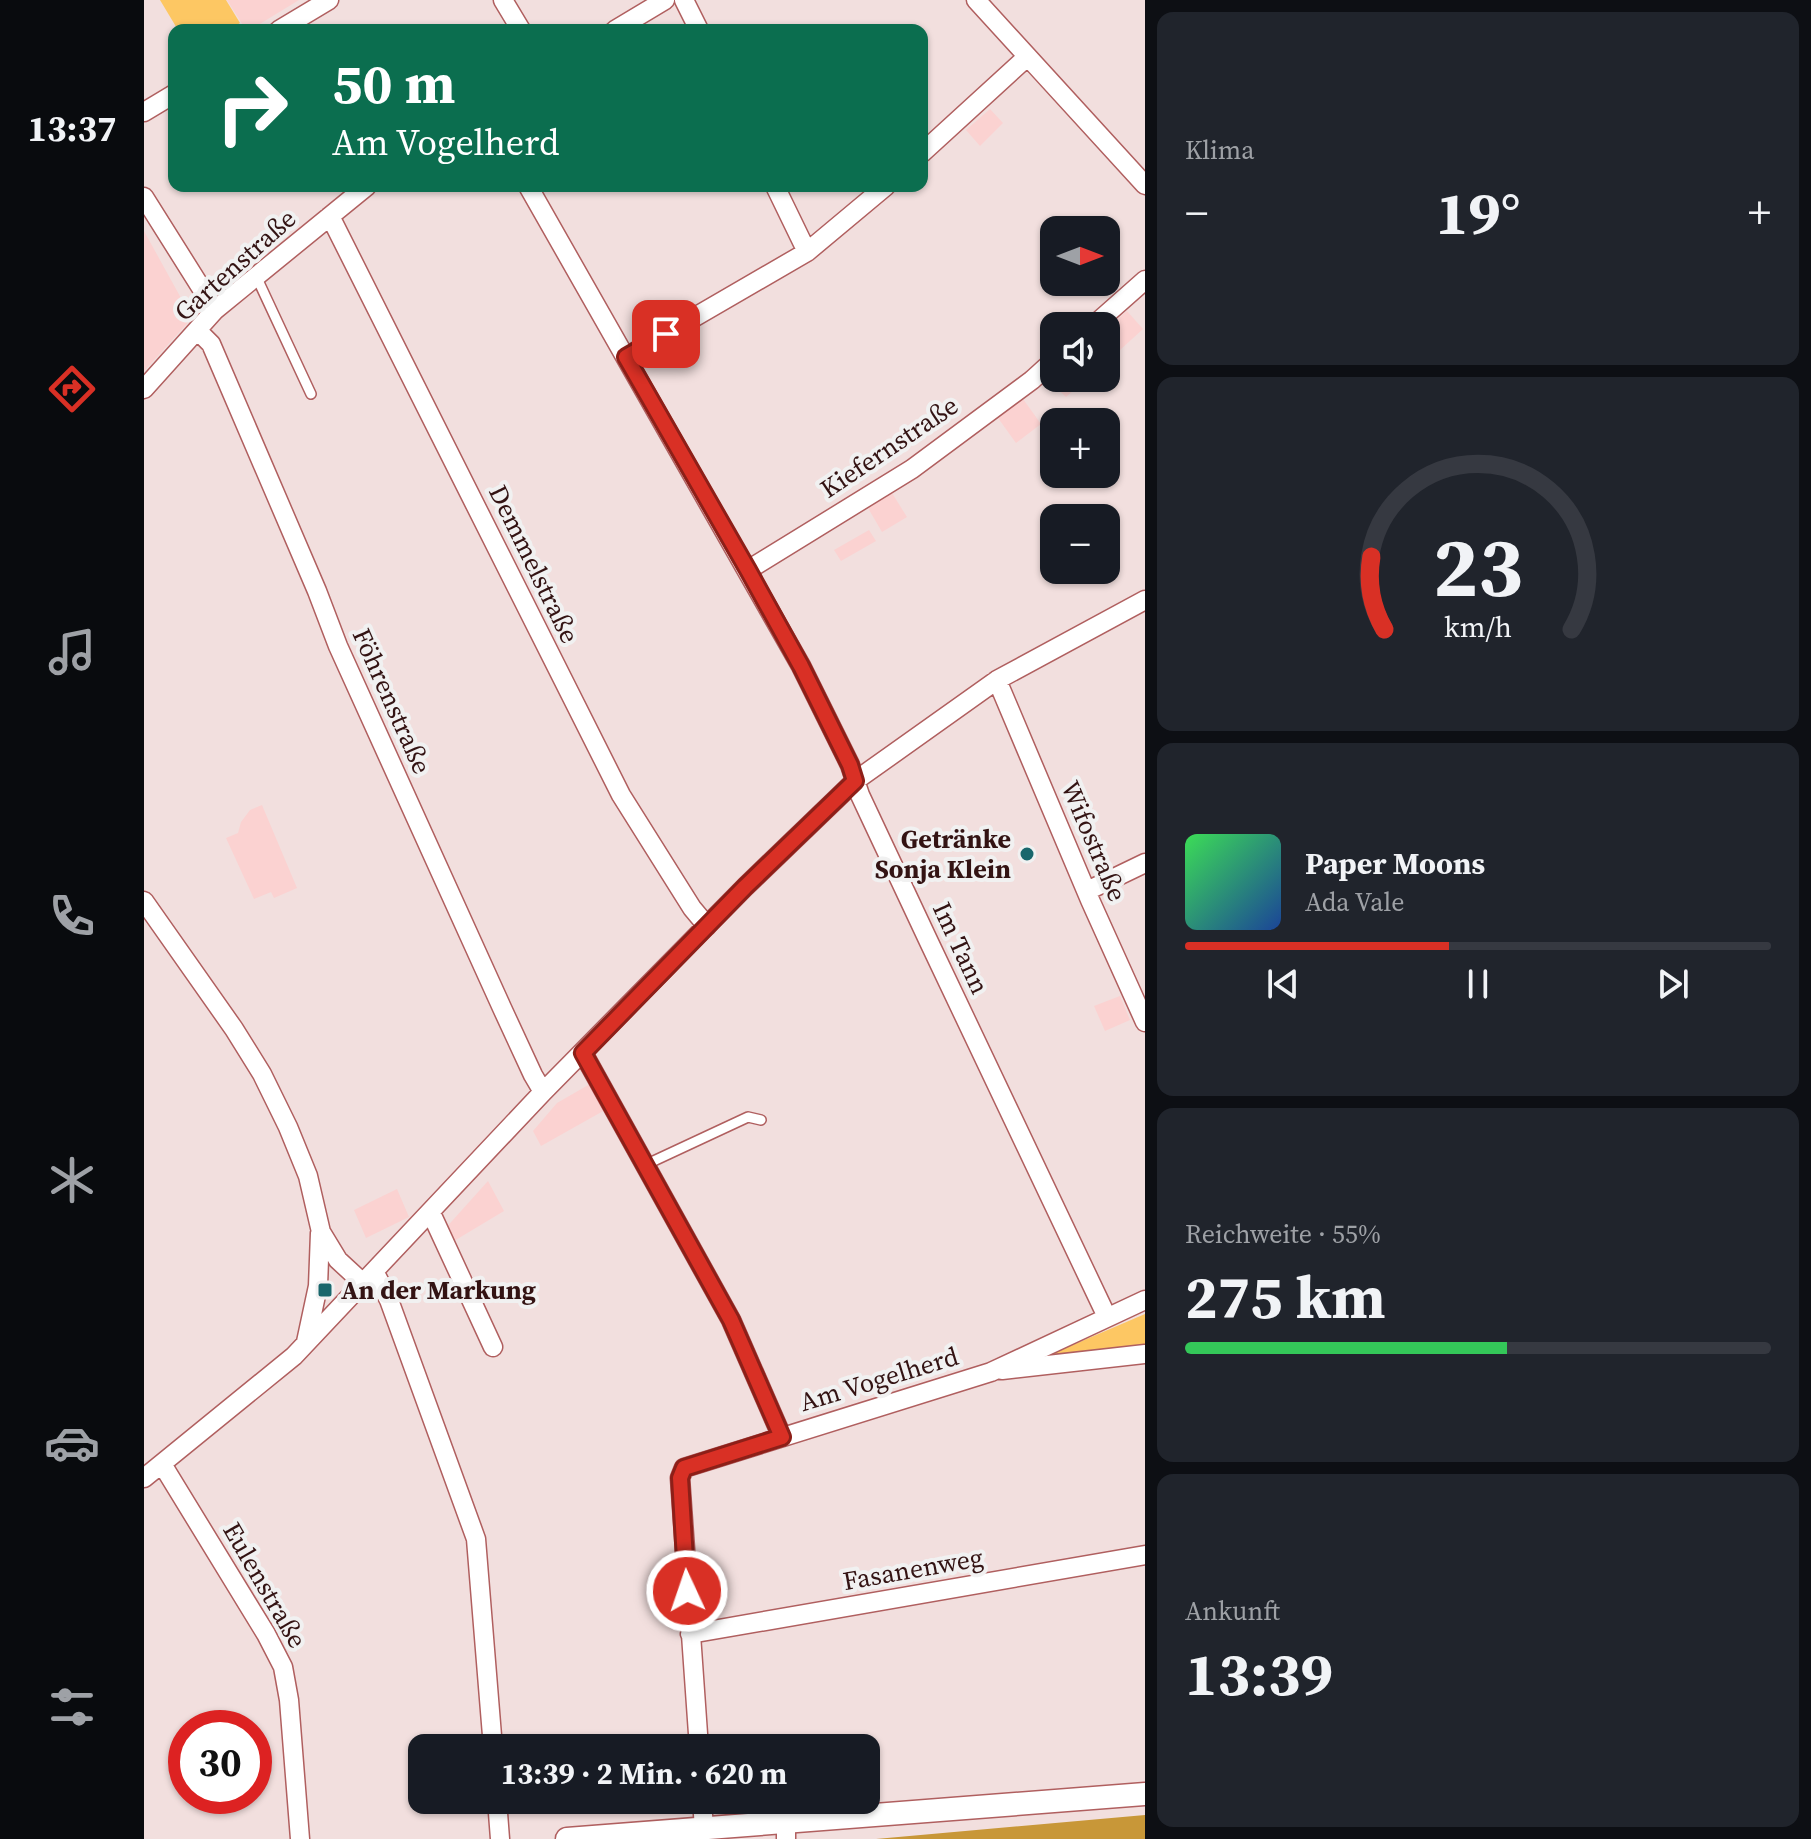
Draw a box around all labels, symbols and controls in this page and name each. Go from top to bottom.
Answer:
text: 50 m [332,45,455,122]
icon: right [200,56,304,160]
text: 13:37 [28,104,116,153]
text: Am Vogelherd [332,118,559,167]
text: Klima [1185,132,1255,168]
text: 19° [1436,172,1520,254]
text: − [1185,182,1208,243]
text: + [1748,182,1771,243]
street label: Gartenstraße [166,201,304,329]
north arrow [1040,216,1120,296]
map controls [1040,216,1120,584]
pin [632,300,700,368]
icon: arrive [644,312,688,356]
button: sound [1040,312,1120,392]
icon: directions [44,361,100,417]
street label: Kiefernstraße [813,388,965,506]
button: + [1040,408,1120,488]
street label: Demmelstraße [480,479,588,649]
button: − [1040,504,1120,584]
text: 23 [1433,510,1523,624]
text: km/h [1444,607,1512,647]
street label: Föhrenstraße [344,623,440,779]
icon: music [44,624,100,680]
street label: Wifostraße [1052,775,1136,907]
place label: Getränke Sonja Klein [875,821,1011,887]
text: Paper Moons [1305,843,1485,884]
marker: Getränke Sonja Klein [1018,845,1036,863]
text: Ada Vale [1305,884,1404,920]
icon: phone [44,888,100,944]
street label: Im Tann [924,896,998,1000]
icon: previous [1261,962,1305,1006]
icon: pause [1456,962,1500,1006]
icon: next [1651,962,1695,1006]
icon: climate [44,1152,100,1208]
text: Reichweite · 55% [1185,1216,1381,1252]
text: 275 km [1185,1256,1386,1338]
place label: An der Markung [341,1272,536,1308]
marker: An der Markung [316,1281,334,1299]
street label: Am Vogelherd [795,1338,963,1420]
icon: car [44,1415,100,1471]
street label: Eulenstraße [214,1516,316,1654]
street label: Fasanenweg [840,1539,986,1599]
position arrow [645,1549,729,1633]
text: Ankunft [1185,1593,1280,1629]
text: 13:39 [1185,1633,1333,1715]
icon: filters [44,1679,100,1735]
speed limit sign: 30 [168,1710,272,1814]
text: 13:39 · 2 Min. · 620 m [501,1753,787,1794]

